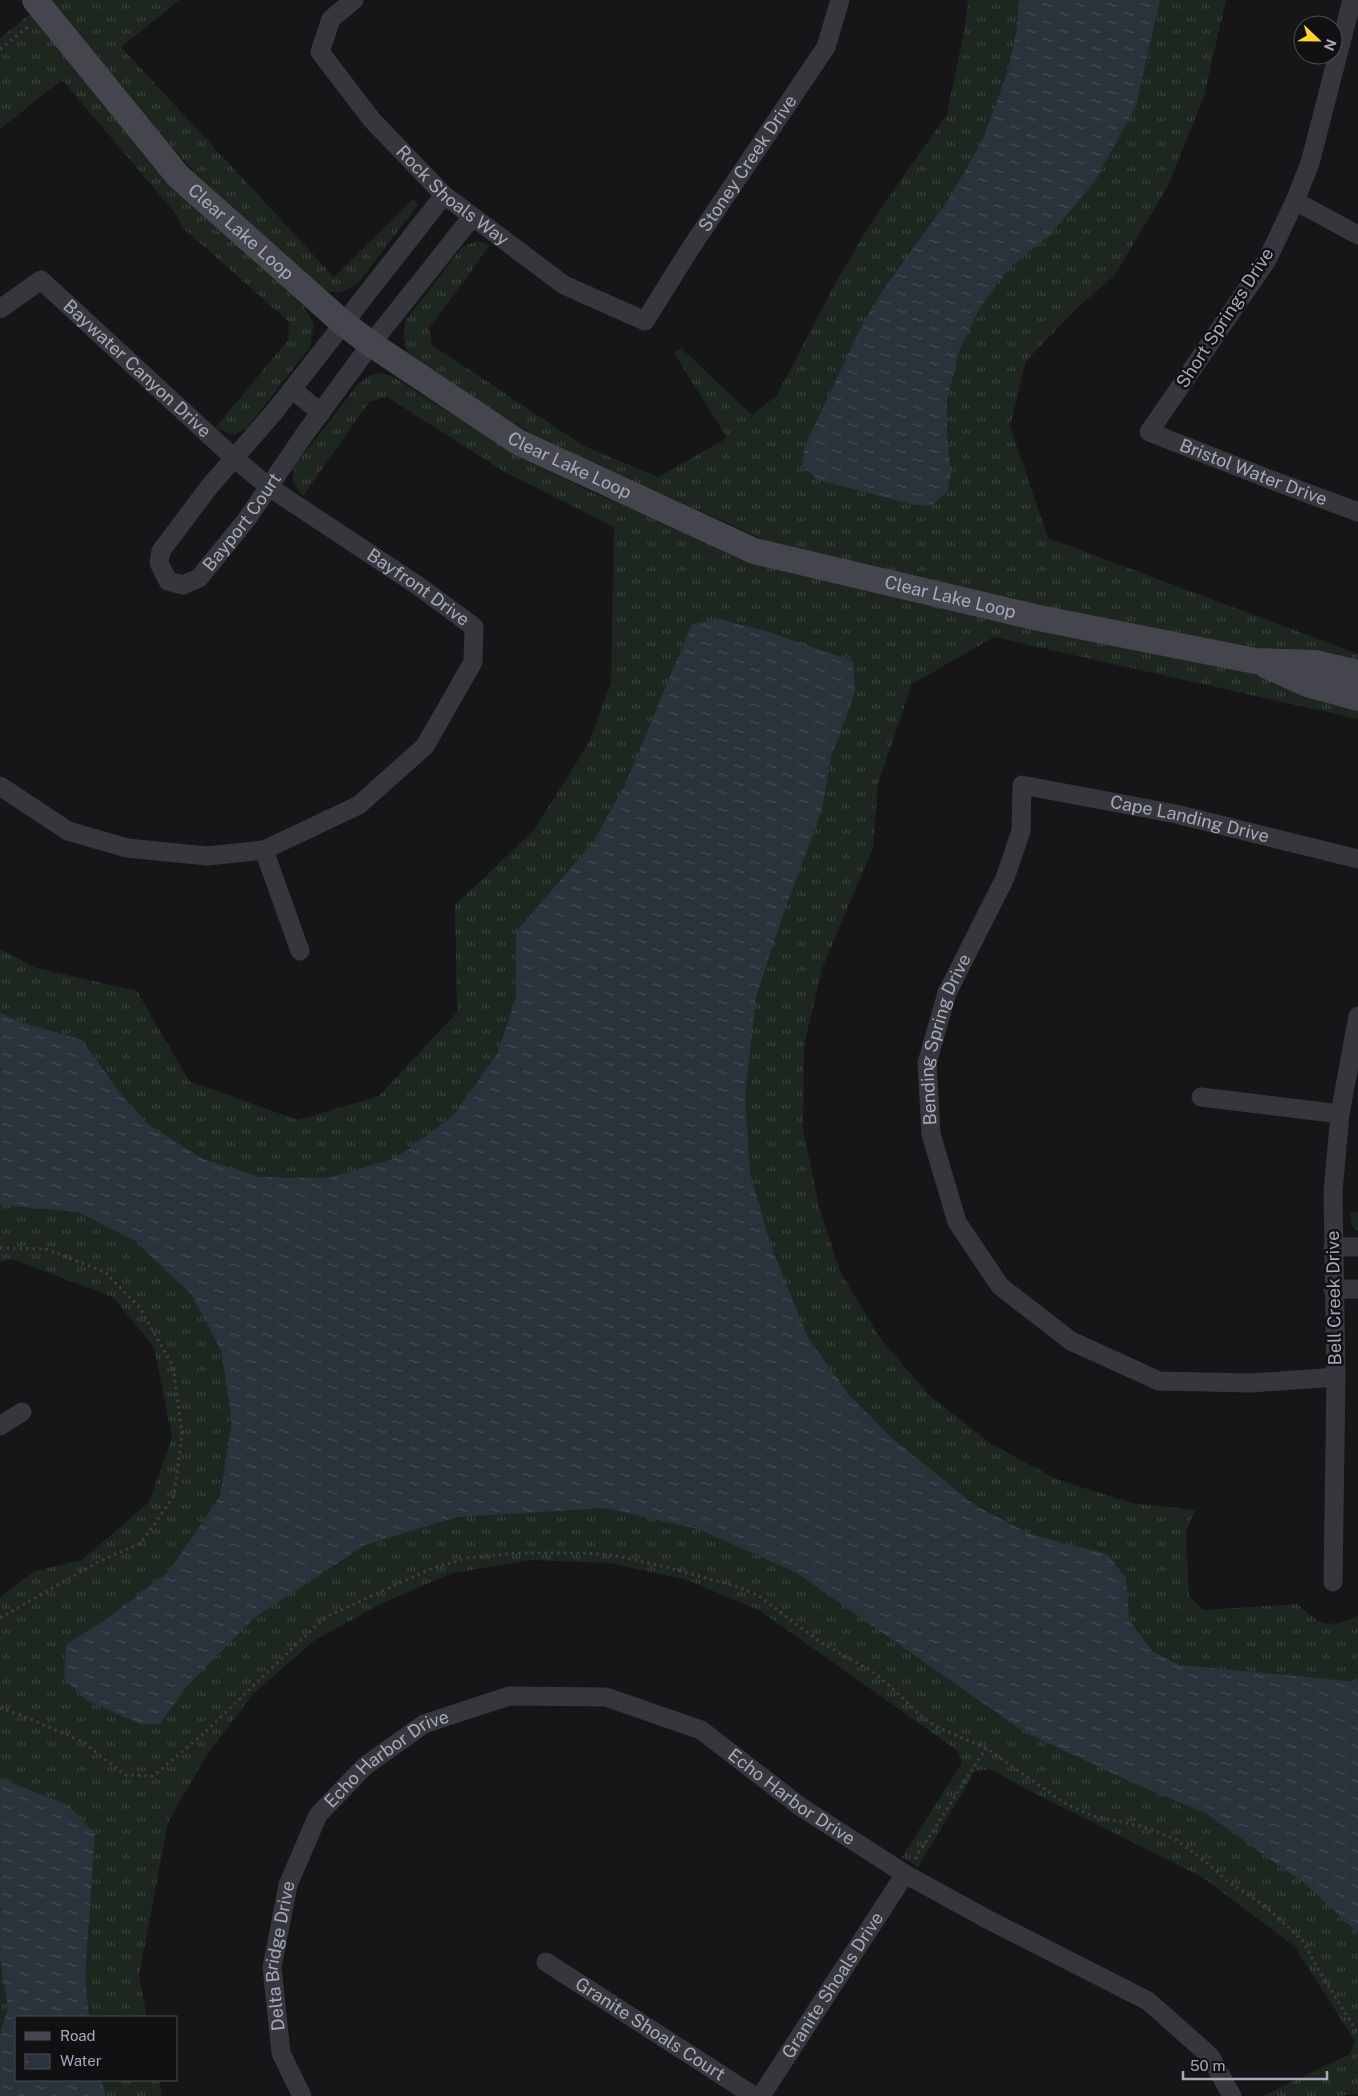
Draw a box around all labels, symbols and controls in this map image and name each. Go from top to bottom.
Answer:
north arrow [1293,15,1343,65]
text: N [1321,37,1340,53]
street label: Stoney Creek Drive [694,91,801,235]
street label: Rock Shoals Way [392,141,513,250]
street label: Clear Lake Loop [184,179,298,284]
street label: Short Springs Drive [1171,244,1278,392]
street label: Baywater Canyon Drive [59,295,216,442]
street label: Clear Lake Loop [504,427,635,503]
street label: Bristol Water Drive [1177,434,1330,510]
street label: Bayport Court [198,469,285,575]
street label: Bayfront Drive [363,544,474,630]
street label: Clear Lake Loop [883,571,1018,622]
street label: Cape Landing Drive [1108,791,1271,847]
street label: Bending Spring Drive [915,950,975,1126]
street label: Bell Creek Drive [1322,1231,1345,1365]
street label: Echo Harbor Drive [320,1706,451,1812]
street label: Echo Harbor Drive [724,1744,859,1849]
street label: Delta Bridge Drive [261,1879,299,2032]
street label: Granite Shoals Drive [777,1908,888,2062]
street label: Granite Shoals Court [572,1973,729,2085]
legend [15,2016,178,2081]
text: Road [60,2027,96,2044]
scale bar [1183,2048,1327,2080]
text: Water [60,2052,102,2069]
text: 50 m [1190,2057,1225,2074]

